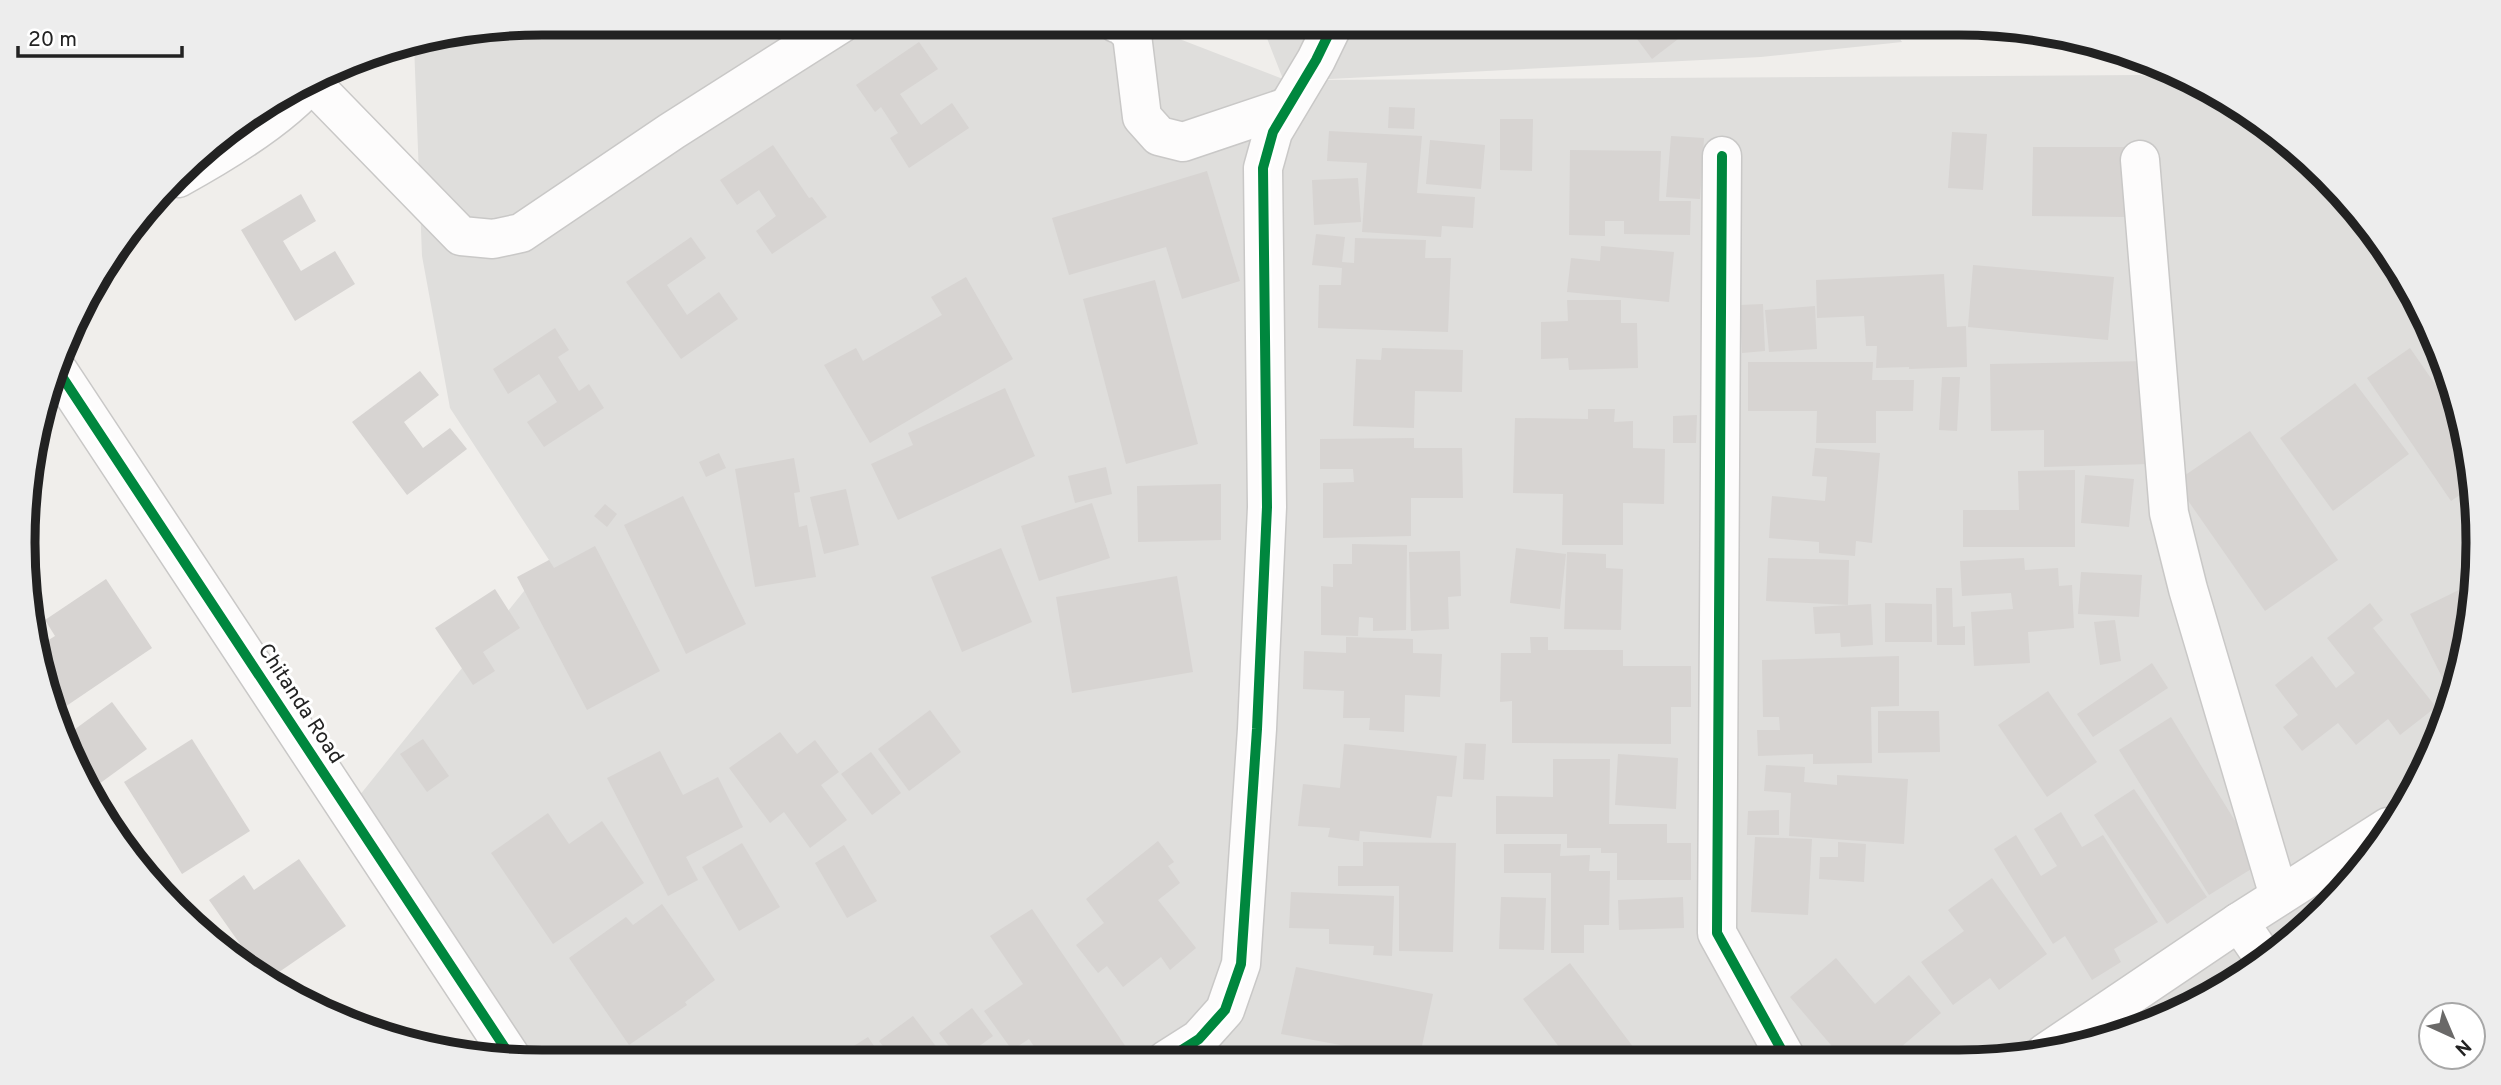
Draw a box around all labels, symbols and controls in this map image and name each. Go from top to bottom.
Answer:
scale bar [18,14,182,58]
text: 20 m [28,27,77,54]
street label: Chitanda Road [251,639,349,769]
north arrow [2417,1001,2487,1071]
text: N [2449,1033,2476,1060]

